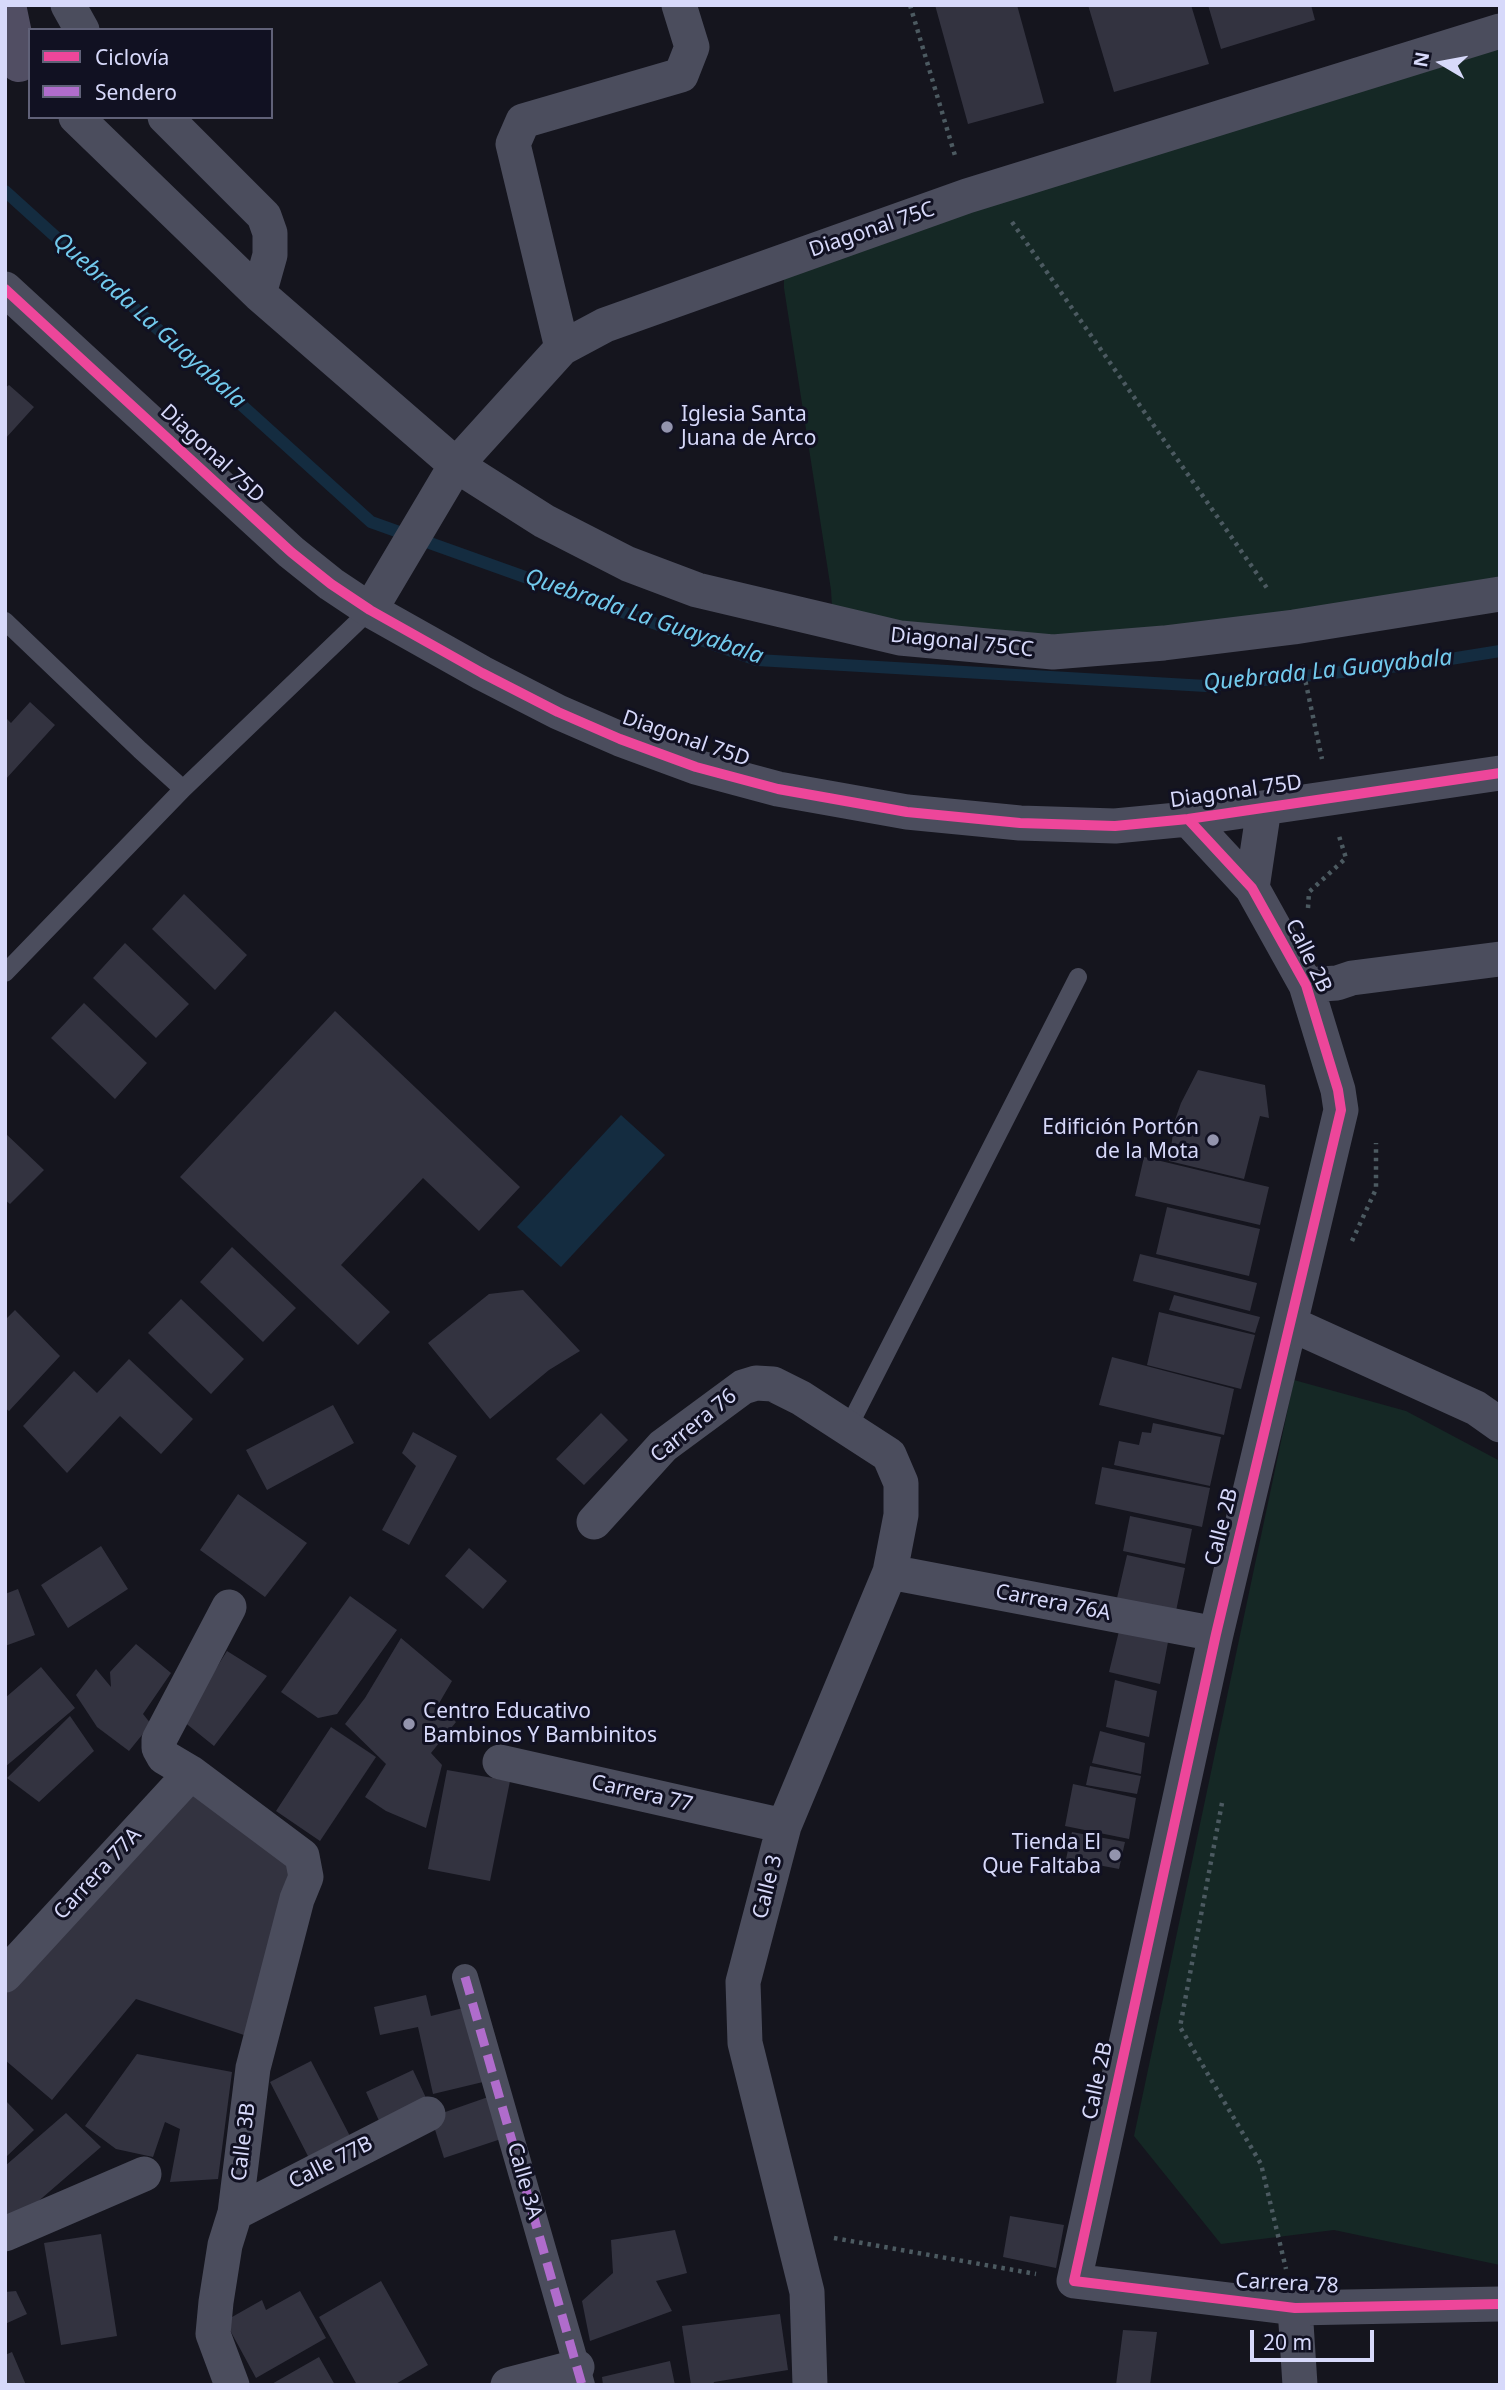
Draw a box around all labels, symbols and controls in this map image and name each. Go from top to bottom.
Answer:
legend [28,28,273,119]
north arrow [1407,28,1477,98]
text: Ciclovía [95,43,169,71]
text: N [1407,49,1435,69]
text: Sendero [95,78,177,106]
street label: Diagonal 75C [806,197,938,263]
water label: Quebrada La Guayabala [47,227,251,415]
street label: Diagonal 75D [155,399,269,509]
place label: Iglesia Santa Juana de Arco [681,402,816,452]
marker: Iglesia Santa Juana de Arco [659,419,675,435]
water label: Quebrada La Guayabala [521,563,767,671]
street label: Diagonal 75CC [889,623,1035,663]
water label: Quebrada La Guayabala [1202,644,1454,698]
street label: Diagonal 75D [619,705,753,773]
street label: Diagonal 75D [1168,770,1304,814]
street label: Calle 2B [1279,915,1337,997]
place label: Edifición Portón de la Mota [1042,1115,1199,1165]
marker: Edifición Portón de la Mota [1205,1132,1221,1148]
street label: Carrera 76 [646,1384,742,1468]
street label: Calle 2B [1200,1486,1244,1568]
street label: Carrera 76A [993,1579,1113,1627]
place label: Centro Educativo Bambinos Y Bambinitos [423,1699,657,1749]
marker: Centro Educativo Bambinos Y Bambinitos [401,1716,417,1732]
street label: Carrera 77 [589,1770,695,1818]
street label: Carrera 77A [49,1823,147,1925]
place label: Tienda El Que Faltaba [982,1830,1101,1880]
marker: Tienda El Que Faltaba [1107,1847,1123,1863]
street label: Calle 3 [748,1852,788,1922]
street label: Calle 2B [1077,2040,1119,2122]
street label: Calle 3B [227,2101,261,2183]
street label: Calle 77B [285,2131,377,2195]
street label: Calle 3A [501,2140,547,2222]
street label: Carrera 78 [1235,2269,1339,2299]
scale bar [1253,2316,1377,2360]
text: 20 m [1263,2328,1312,2356]

